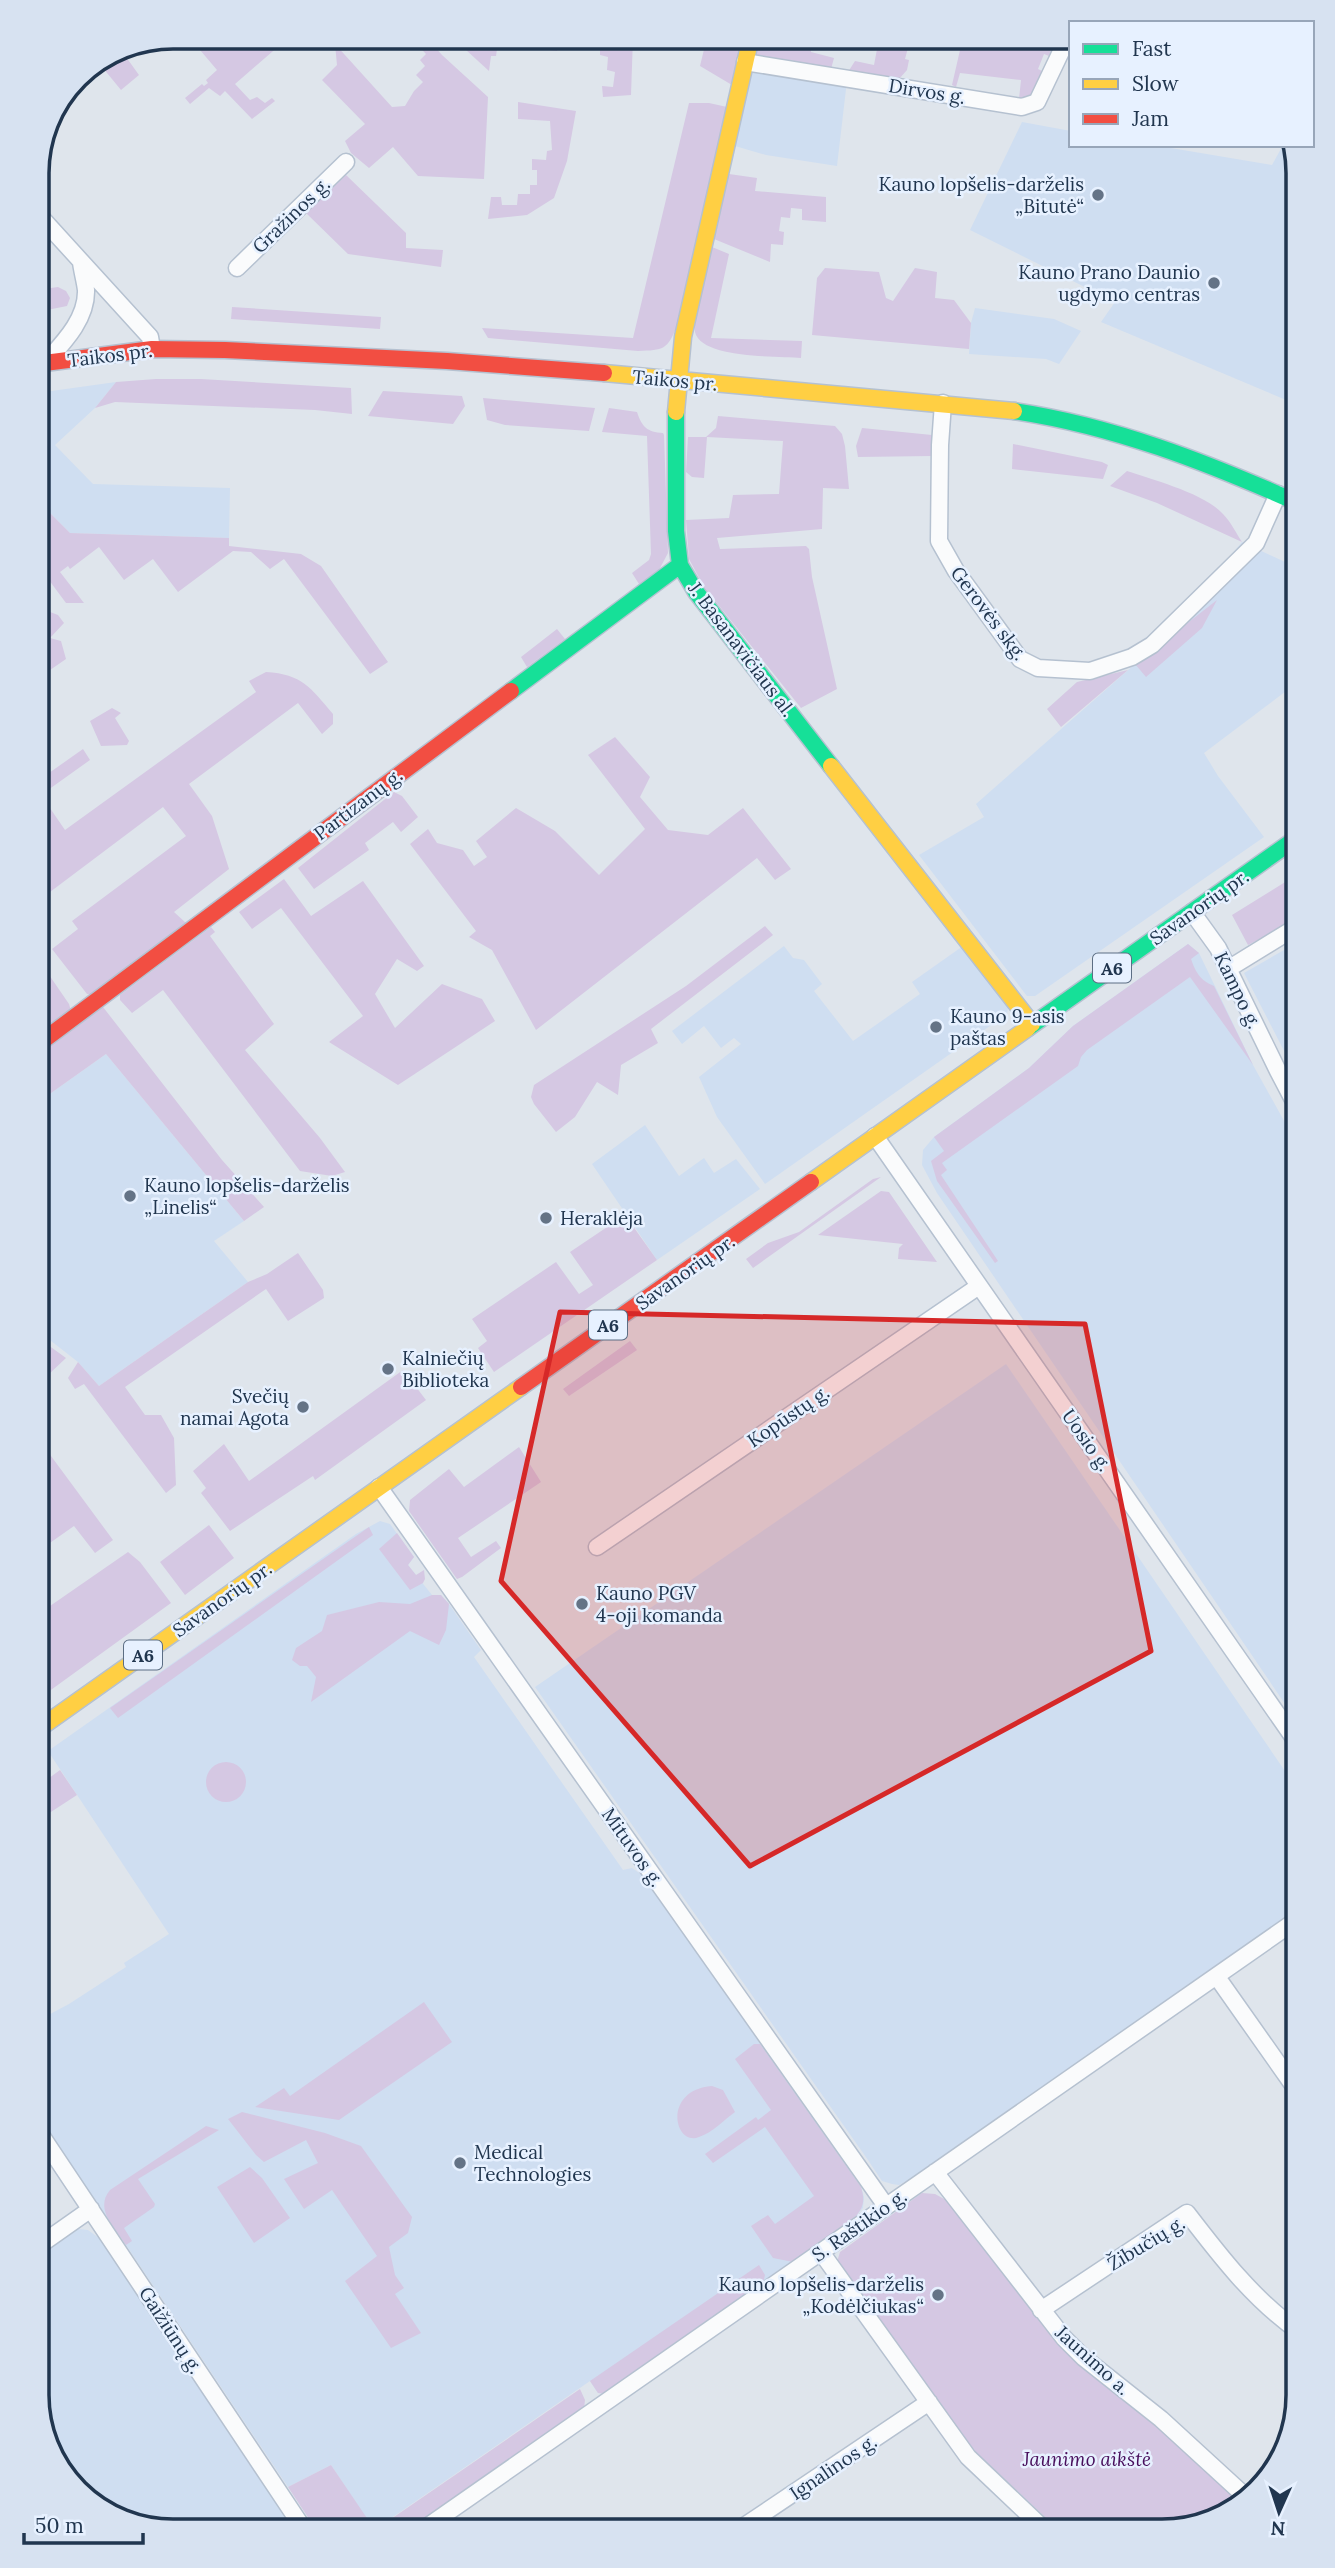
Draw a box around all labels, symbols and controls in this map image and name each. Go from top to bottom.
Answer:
legend [1069,21,1314,147]
text: Fast [1132,35,1172,62]
text: Slow [1132,70,1179,97]
street label: Dirvos g. [887,73,967,109]
text: Jam [1131,105,1169,132]
street label: Gražinos g. [247,172,335,258]
place label: Kauno lopšelis-darželis „Bitutė“ [878,172,1084,218]
marker: Kauno lopšelis-darželis „Bitutė“ [1090,187,1106,203]
place label: Kauno Prano Daunio ugdymo centras [1018,260,1200,306]
marker: Kauno Prano Daunio ugdymo centras [1206,275,1222,291]
street label: Taikos pr. [66,338,154,372]
street label: Taikos pr. [631,364,719,396]
street label: Gerovės skg. [946,561,1032,665]
street label: J. Basanavičiaus al. [683,576,800,721]
street label: Partizanų g. [309,763,407,845]
street label: Savanorių pr. [1145,864,1253,950]
street label: Kampo g. [1209,948,1267,1032]
road number: A6 [1093,953,1131,982]
place label: Kauno 9-asis paštas [950,1004,1065,1050]
marker: Kauno 9-asis paštas [928,1019,944,1035]
place label: Kauno lopšelis-darželis „Linelis“ [144,1173,350,1219]
marker: Kauno lopšelis-darželis „Linelis“ [122,1188,138,1204]
place label: Heraklėja [560,1206,643,1230]
marker: Heraklėja [538,1210,554,1226]
street label: Savanorių pr. [631,1229,739,1315]
road number: A6 [589,1310,627,1340]
place label: Kalniečių Biblioteka [402,1346,490,1392]
marker: Kalniečių Biblioteka [380,1361,396,1377]
street label: Kopūstų g. [742,1380,834,1452]
place label: Svečių namai Agota [180,1384,290,1430]
marker: Svečių namai Agota [295,1399,311,1415]
street label: Uosio g. [1057,1404,1117,1476]
street label: Savanorių pr. [168,1556,276,1642]
place label: Kauno PGV 4-oji komanda [596,1581,723,1627]
marker: Kauno PGV 4-oji komanda [574,1596,590,1612]
road number: A6 [124,1640,162,1670]
street label: Mituvos g. [597,1803,669,1891]
place label: Medical Technologies [474,2140,591,2186]
marker: Medical Technologies [452,2155,468,2171]
street label: S. Raštikio g. [807,2183,911,2267]
street label: Žibučių g. [1103,2211,1189,2275]
place label: Kauno lopšelis-darželis „Kodėlčiukas“ [718,2272,924,2318]
street label: Gaižiūnų g. [134,2282,208,2378]
marker: Kauno lopšelis-darželis „Kodėlčiukas“ [930,2287,946,2303]
street label: Jaunimo a. [1050,2320,1135,2400]
street label: Ignalinos g. [785,2429,881,2505]
park label: Jaunimo aikštė [1022,2447,1151,2471]
north arrow [1244,2477,1314,2547]
scale bar [24,2502,144,2546]
text: 50 m [35,2512,84,2539]
text: N [1270,2517,1286,2541]

